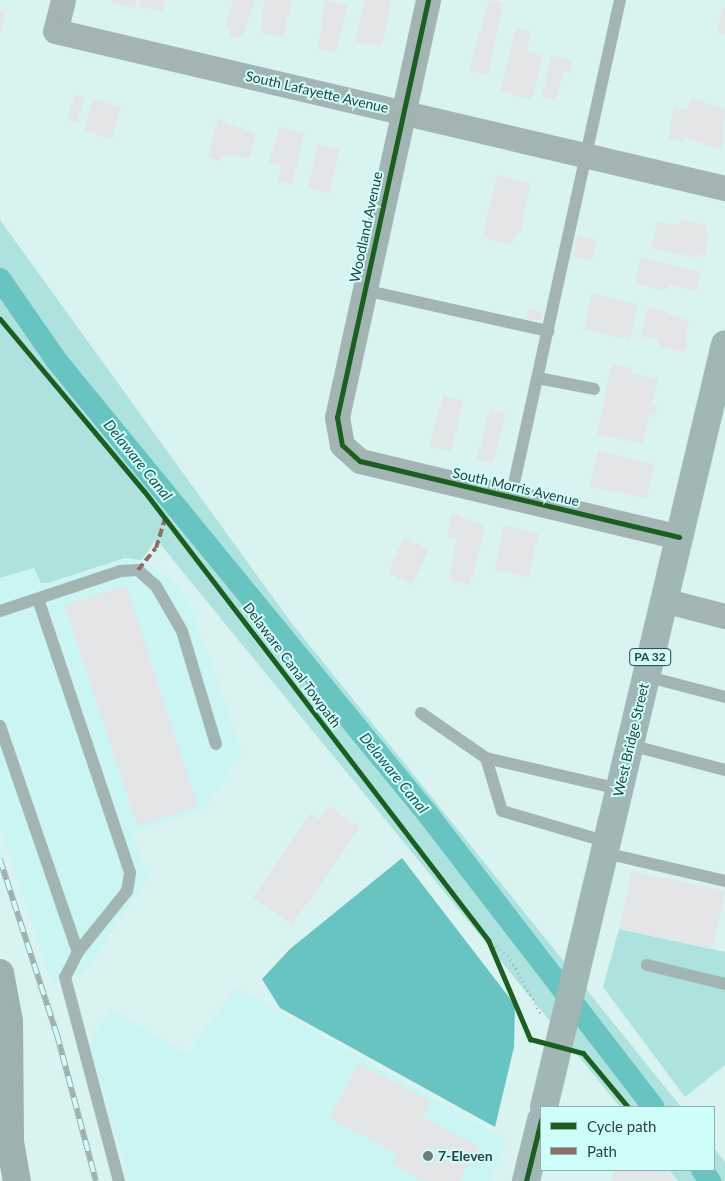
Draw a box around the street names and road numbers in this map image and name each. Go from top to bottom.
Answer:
street label: South Lafayette Avenue [244,67,390,117]
street label: Woodland Avenue [346,170,386,284]
street label: South Morris Avenue [451,464,581,510]
street label: Delaware Canal Towpath [239,599,345,731]
road number: PA 32 [629,648,671,666]
street label: West Bridge Street [610,682,652,798]

